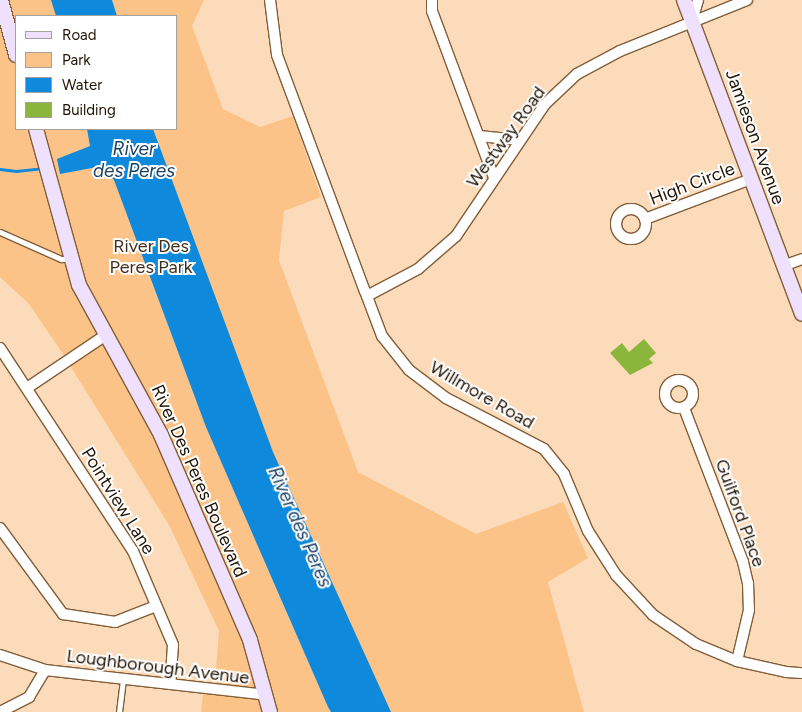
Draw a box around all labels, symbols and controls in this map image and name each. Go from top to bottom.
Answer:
legend [15,15,178,130]
text: Road [62,26,97,44]
text: Park [62,51,91,69]
street label: Jamieson Avenue [721,67,789,207]
text: Water [62,76,102,94]
street label: Westway Road [462,82,550,192]
text: Building [62,101,116,119]
water label: River des Peres [93,138,175,182]
street label: High Circle [646,158,738,210]
park label: River Des Peres Park [109,236,193,278]
street label: Willmore Road [426,356,538,434]
street label: River Des Peres Boulevard [147,381,251,581]
street label: Pointview Lane [77,444,159,558]
street label: Guilford Place [711,456,769,570]
water label: River des Peres [263,463,337,591]
street label: Loughborough Avenue [65,645,251,689]

